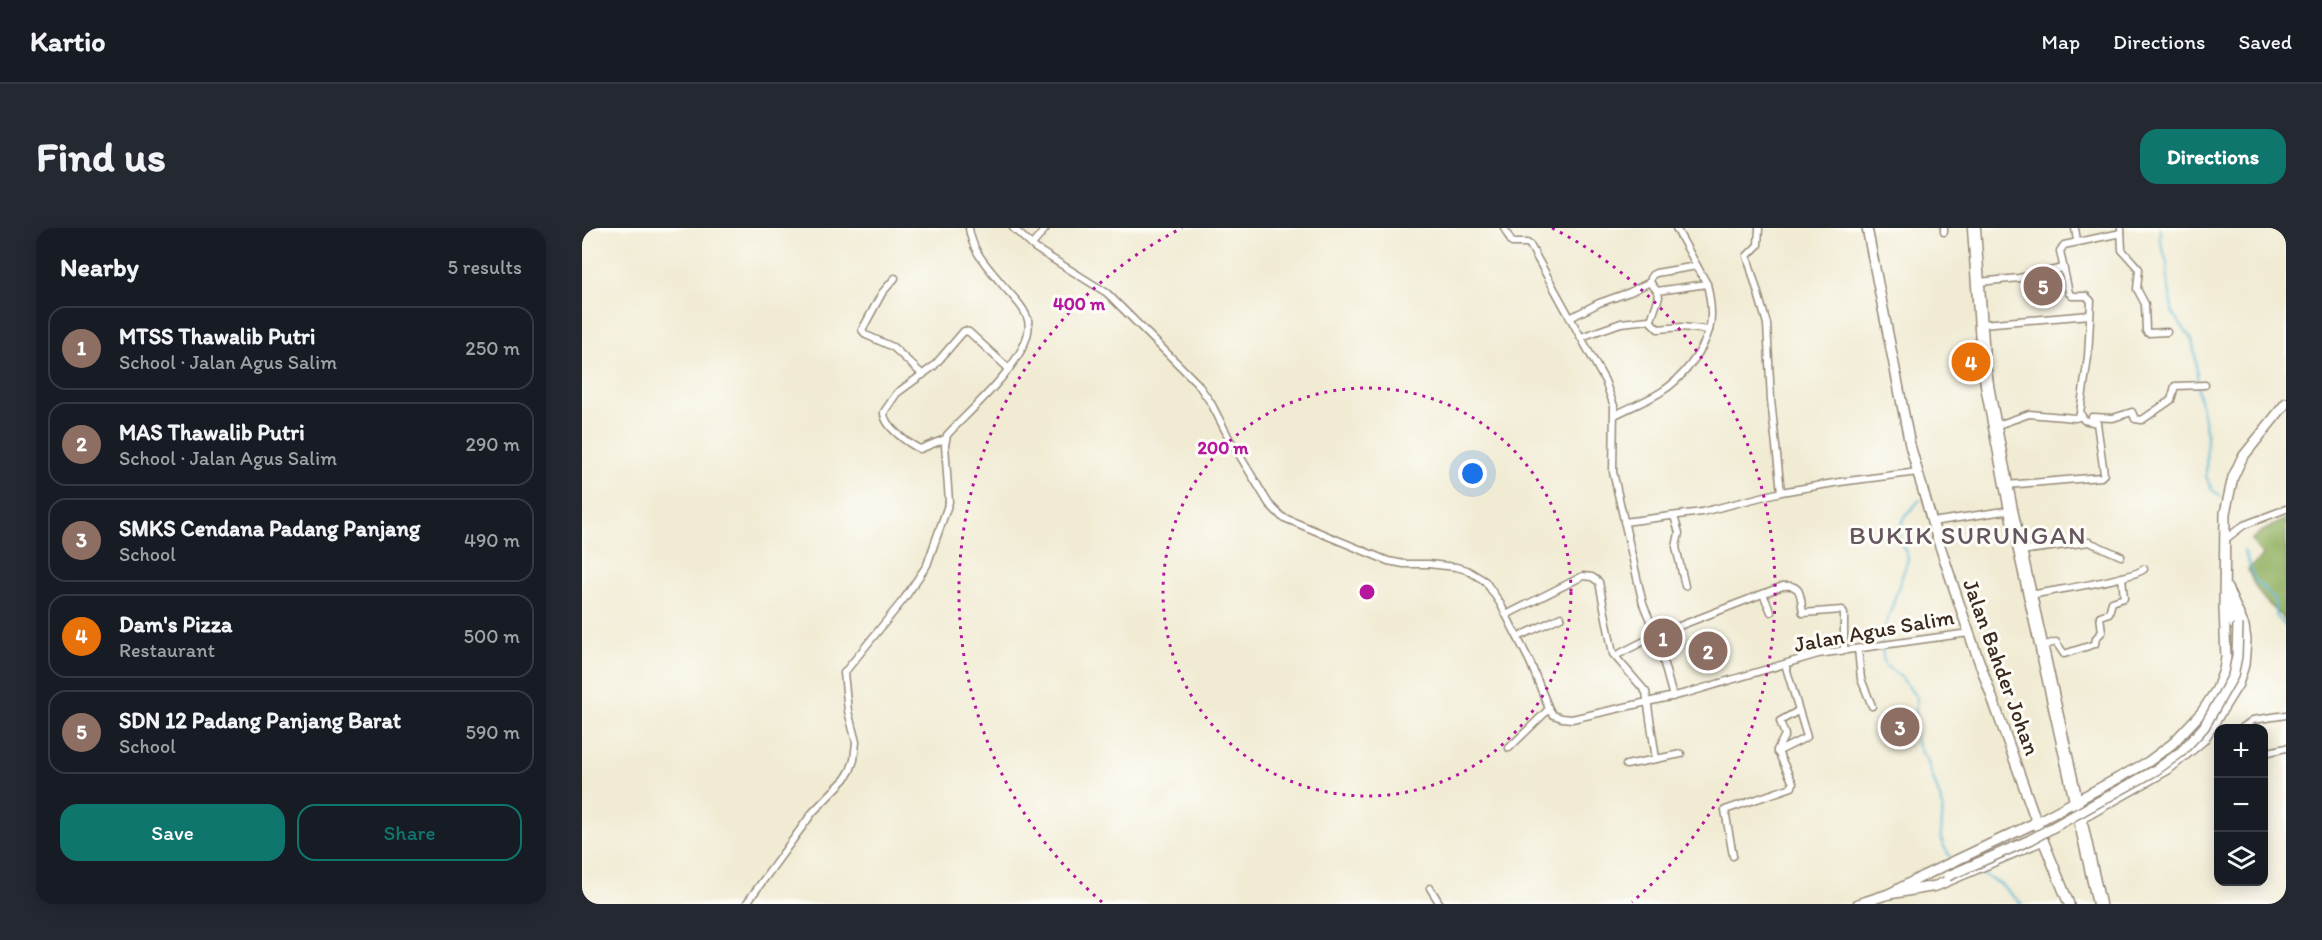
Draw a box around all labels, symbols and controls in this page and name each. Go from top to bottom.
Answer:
text: Kartio [30,24,105,58]
text: Map [2042,29,2080,54]
text: Directions [2113,29,2205,54]
text: Saved [2238,29,2292,54]
button: Directions [2140,129,2286,184]
text: Find us [36,131,166,182]
text: Nearby [60,251,139,283]
text: 5 results [448,255,522,279]
pin: 5 [2024,264,2062,308]
text: 400 m [1053,293,1106,315]
text: MTSS Thawalib Putri [119,323,315,350]
text: 1 [77,336,86,360]
text: 250 m [465,336,520,360]
pin: 4 [1952,340,1990,384]
text: School · Jalan Agus Salim [119,350,337,374]
text: MAS Thawalib Putri [119,419,305,446]
text: 2 [76,432,87,456]
text: 290 m [465,432,520,456]
text: 200 m [1198,437,1249,459]
text: School · Jalan Agus Salim [119,446,337,470]
your location [1458,459,1487,488]
text: SMKS Cendana Padang Panjang [119,515,420,542]
district label: BUKIK SURUNGAN [1849,519,2087,551]
text: 3 [76,528,87,552]
text: 490 m [464,528,520,552]
text: School [119,542,176,566]
street label: Jalan Bahder Johan [1957,575,2046,760]
centre of rings [1357,582,1377,602]
street label: Jalan Agus Salim [1792,603,1957,658]
text: Dam's Pizza [119,611,232,638]
pin: 1 [1644,616,1682,660]
text: 4 [75,624,88,648]
text: 500 m [464,624,520,648]
pin: 2 [1688,628,1728,674]
text: Restaurant [119,638,215,662]
pin: 3 [1880,704,1920,750]
text: SDN 12 Padang Panjang Barat [119,707,401,734]
text: 5 [76,720,87,744]
text: 590 m [465,720,520,744]
map controls [2214,724,2268,886]
button: + [2214,724,2268,778]
text: School [119,734,176,758]
button: − [2214,778,2268,832]
button: Save [60,804,285,861]
button: Share [297,804,522,861]
button: layers [2214,832,2268,886]

